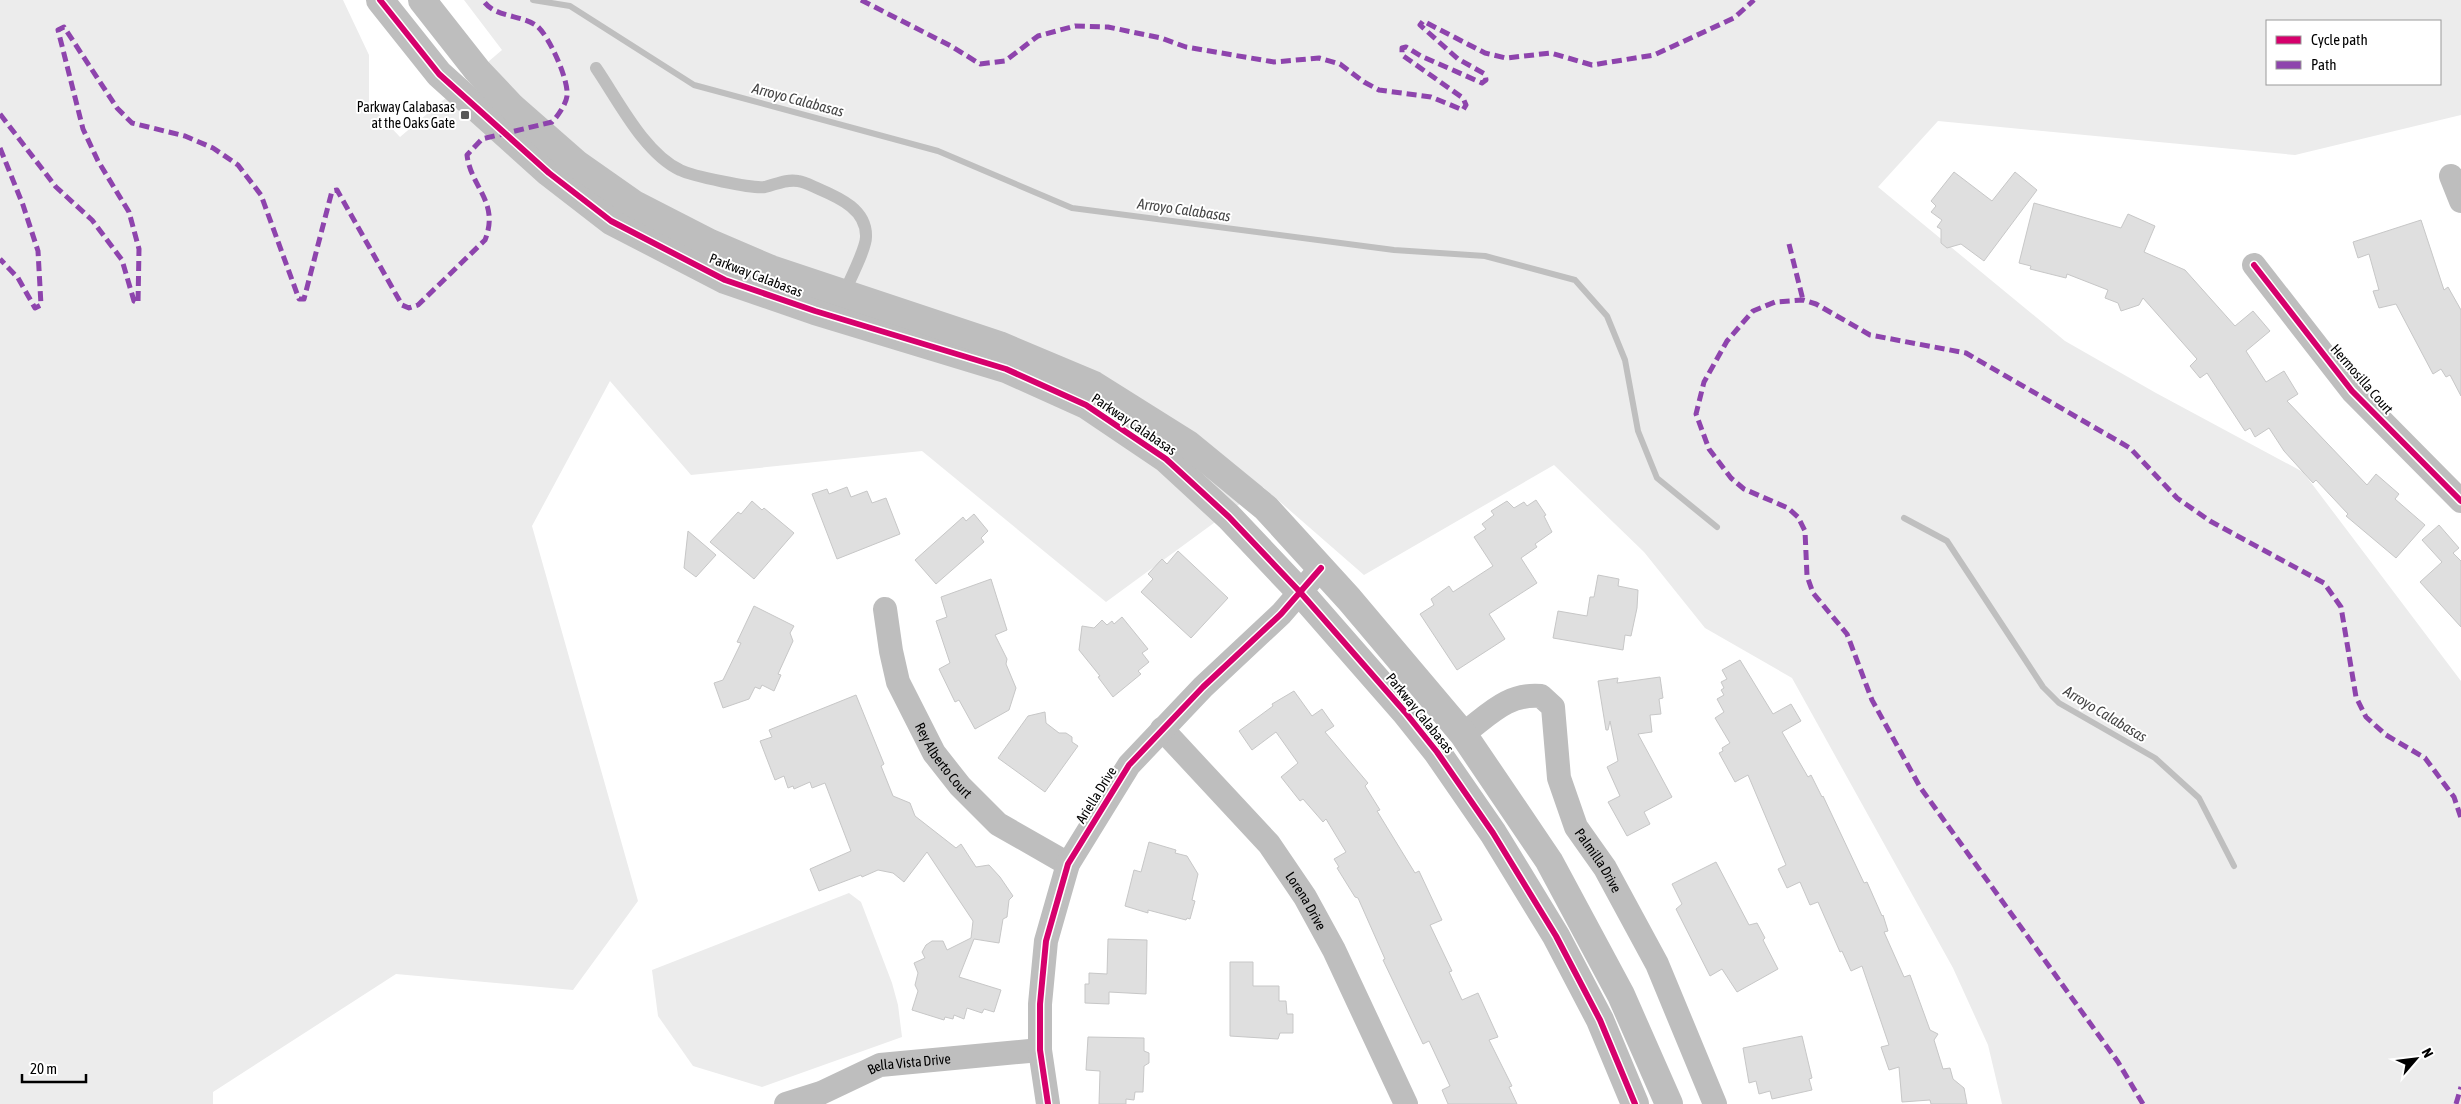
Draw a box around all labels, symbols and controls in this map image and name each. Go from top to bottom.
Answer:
legend [2266,20,2441,85]
text: Cycle path [2311,31,2368,48]
text: Path [2311,56,2337,73]
water label: Arroyo Calabasas [750,79,846,120]
place label: Parkway Calabasas at the Oaks Gate [357,99,455,131]
marker: Parkway Calabasas at the Oaks Gate [459,109,471,121]
water label: Arroyo Calabasas [1135,194,1232,224]
street label: Parkway Calabasas [707,250,805,300]
street label: Hermosilla Court [2327,341,2397,417]
street label: Parkway Calabasas [1089,390,1179,458]
street label: Parkway Calabasas [1383,670,1457,756]
water label: Arroyo Calabasas [2060,682,2150,745]
street label: Rey Alberto Court [912,720,975,801]
street label: Ariella Drive [1072,764,1120,826]
street label: Palmilla Drive [1572,825,1625,895]
street label: Lorena Drive [1282,869,1329,933]
north arrow [2391,1034,2441,1084]
text: N [2418,1045,2436,1060]
street label: Bella Vista Drive [865,1050,951,1078]
scale bar [22,1052,86,1084]
text: 20 m [30,1060,57,1077]

